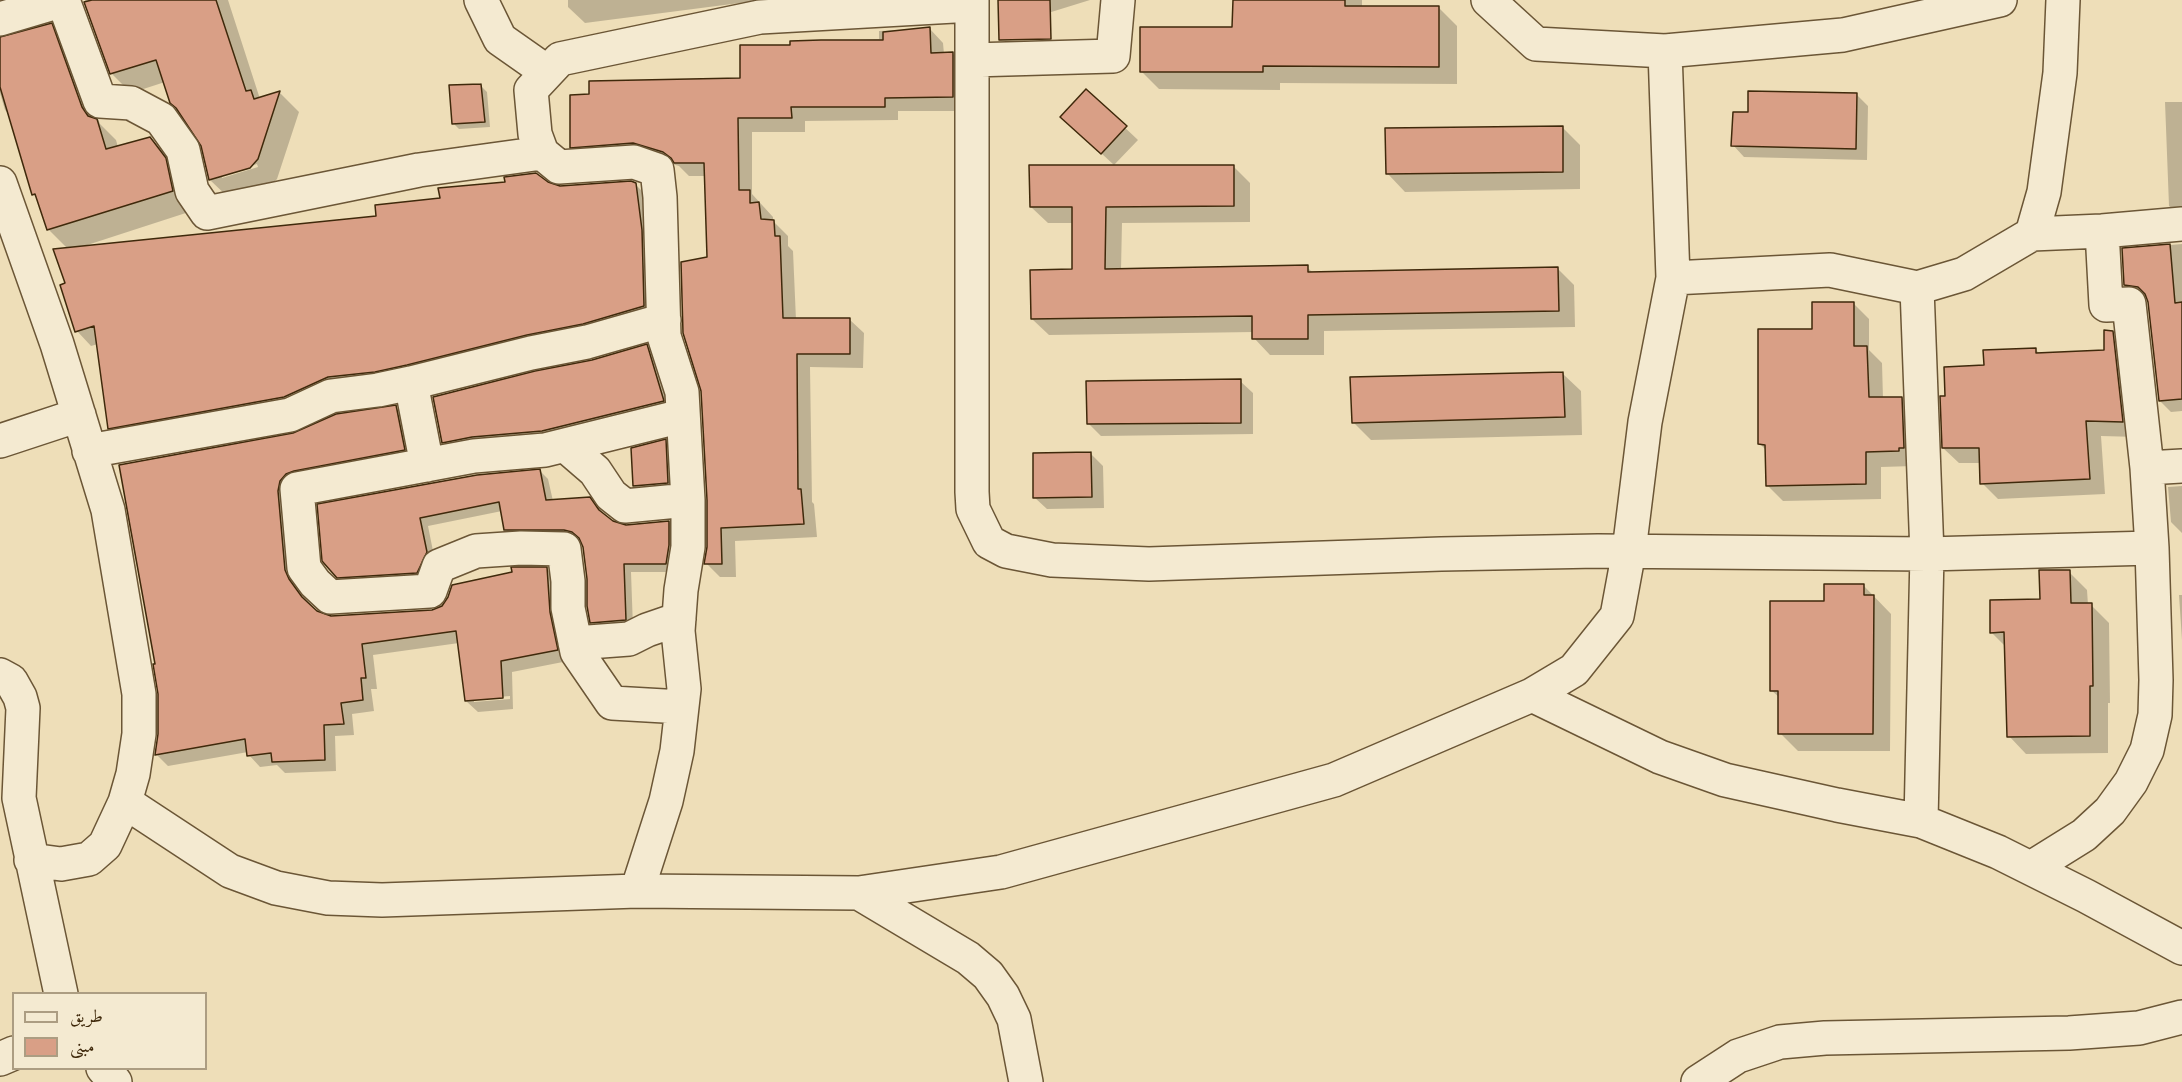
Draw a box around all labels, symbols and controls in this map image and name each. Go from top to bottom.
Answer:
legend [12,992,207,1070]
text: طريق [70,1004,103,1028]
text: مبنى [70,1034,95,1058]

